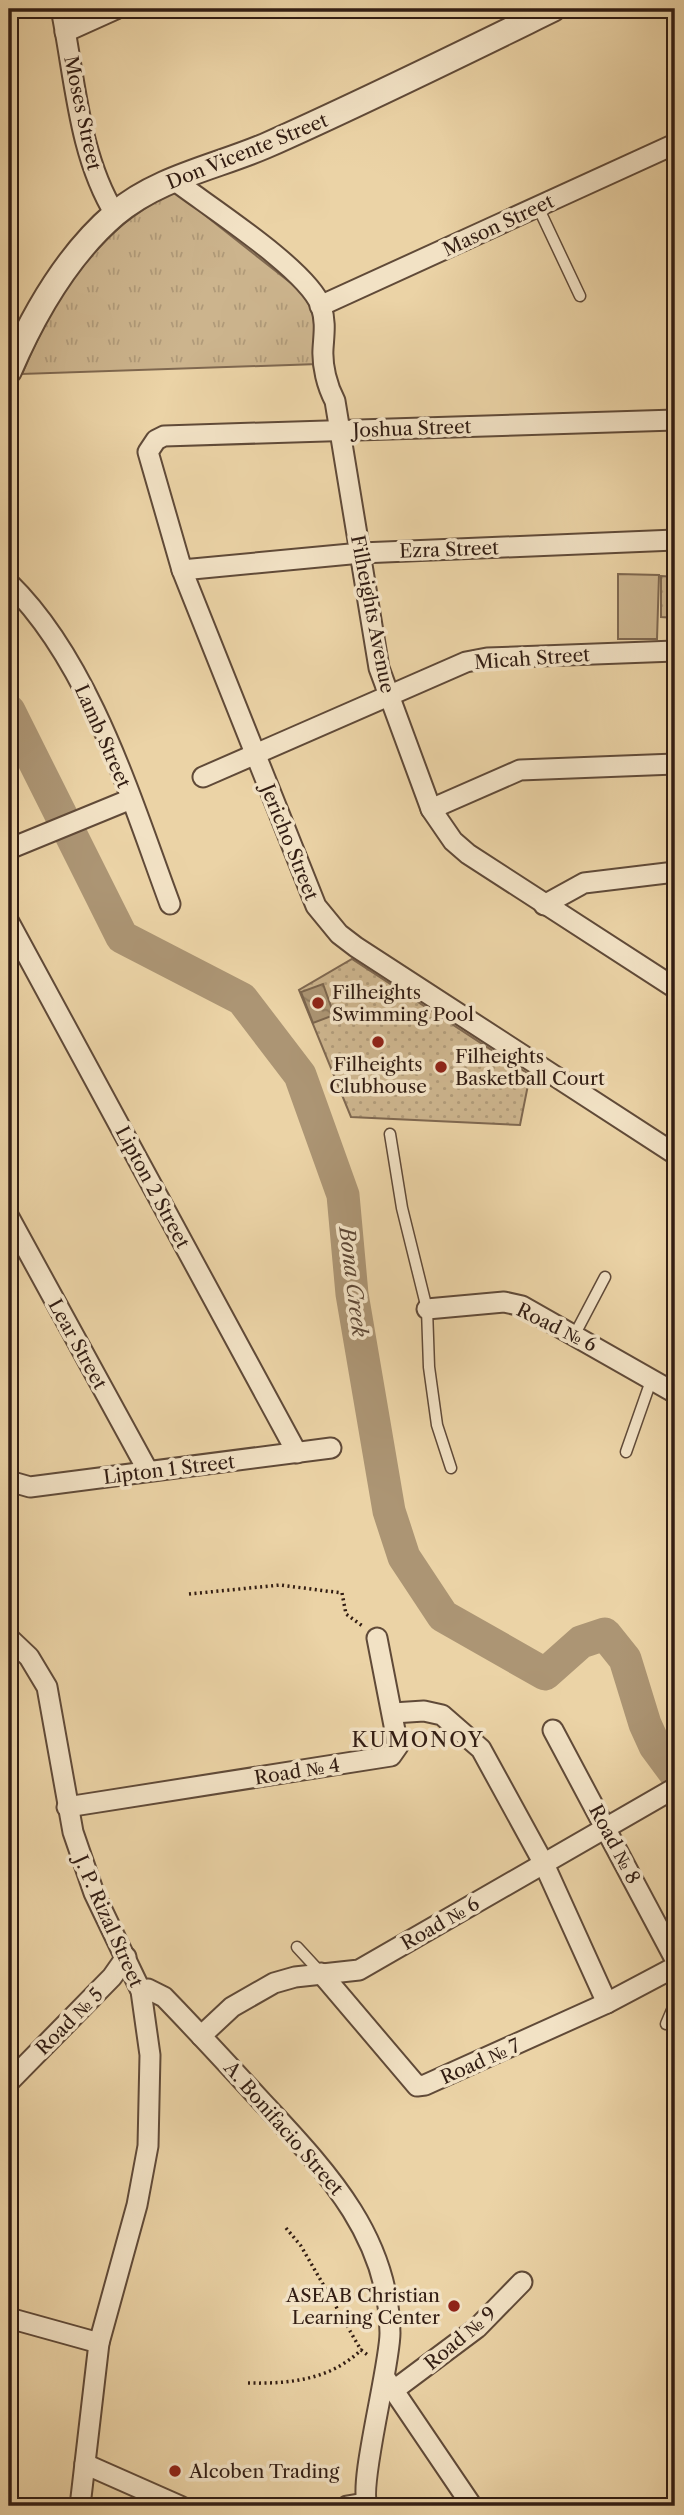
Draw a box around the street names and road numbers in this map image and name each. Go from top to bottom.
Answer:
street label: Moses Street [59,54,106,173]
street label: Don Vicente Street [163,109,331,194]
street label: Mason Street [439,190,558,261]
street label: Joshua Street [349,415,472,442]
street label: Filheights Avenue [346,533,399,695]
street label: Ezra Street [399,536,499,563]
street label: Micah Street [473,643,591,674]
street label: Lamb Street [70,681,136,792]
street label: Jericho Street [255,778,323,904]
street label: Lipton 2 Street [111,1122,195,1253]
street label: Lear Street [43,1295,112,1394]
street label: Road № 6 [513,1298,601,1357]
street label: Lipton 1 Street [102,1450,236,1489]
street label: Road № 4 [253,1753,341,1790]
street label: Road № 8 [584,1801,645,1888]
street label: J. P. Rizal Street [68,1849,148,1991]
street label: Road № 6 [397,1892,483,1955]
street label: Road № 5 [31,1983,108,2060]
street label: Road № 7 [437,2033,524,2089]
street label: A. Bonifacio Street [219,2056,348,2200]
street label: Road № 9 [420,2302,501,2375]

